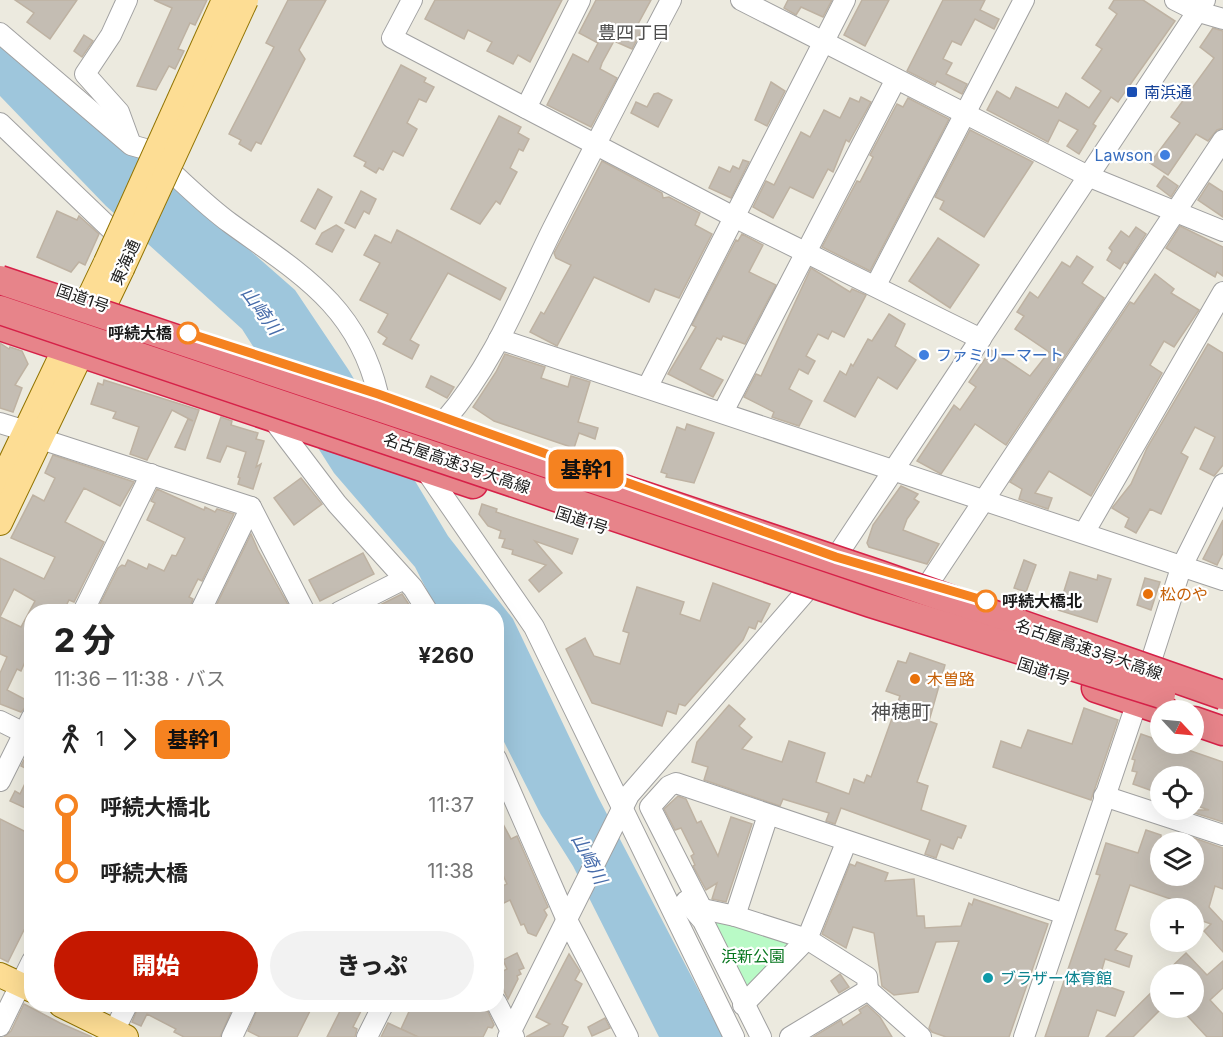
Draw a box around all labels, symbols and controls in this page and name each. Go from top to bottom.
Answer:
district label: 豊四丁目 [598,22,670,43]
place label: 南浜通 [1144,82,1192,102]
marker: 南浜通 [1125,85,1139,99]
place label: Lawson [1094,145,1153,165]
marker: Lawson [1158,148,1172,162]
street label: 東海通 [106,236,144,288]
street label: 国道1号 [54,280,112,316]
water label: 山崎川 [237,283,287,340]
marker: 呼続大橋 [177,322,199,344]
place label: 呼続大橋 [108,323,172,343]
place label: ファミリーマート [936,345,1064,365]
marker: ファミリーマート [917,348,931,362]
street label: 名古屋高速3号大高線 [381,428,533,498]
line badge: 基幹1 [552,450,620,488]
text: 基幹1 [560,457,612,482]
street label: 国道1号 [553,502,611,538]
place label: 松のや [1160,584,1208,604]
marker: 松のや [1141,587,1155,601]
marker: 呼続大橋北 [975,590,997,612]
place label: 呼続大橋北 [1002,591,1082,611]
street label: 名古屋高速3号大高線 [1013,614,1165,684]
text: 2 分 [54,620,115,660]
text: ¥260 [418,642,474,668]
street label: 国道1号 [1015,653,1073,689]
text: 11:36 – 11:38 · バス [54,667,226,691]
place label: 木曽路 [927,669,975,689]
marker: 木曽路 [908,672,922,686]
district label: 神穂町 [871,700,931,724]
north arrow [1150,700,1204,754]
map controls [1150,700,1204,1018]
icon: walk [54,723,87,756]
icon: forward [113,723,146,756]
text: 1 [96,727,104,751]
text: 基幹1 [167,727,218,752]
button: locate [1150,766,1204,820]
text: 11:37 [428,793,474,817]
text: 呼続大橋北 [100,794,210,820]
water label: 山崎川 [567,830,612,889]
button: layers [1150,832,1204,886]
text: 11:38 [427,859,474,883]
text: 呼続大橋 [100,860,188,886]
button: + [1150,898,1204,952]
button: 開始 [54,931,258,1000]
button: きっぷ [270,931,474,1000]
park label: 浜新公園 [721,946,785,966]
button: − [1150,964,1204,1018]
place label: ブラザー体育館 [1000,968,1112,988]
marker: ブラザー体育館 [981,971,995,985]

